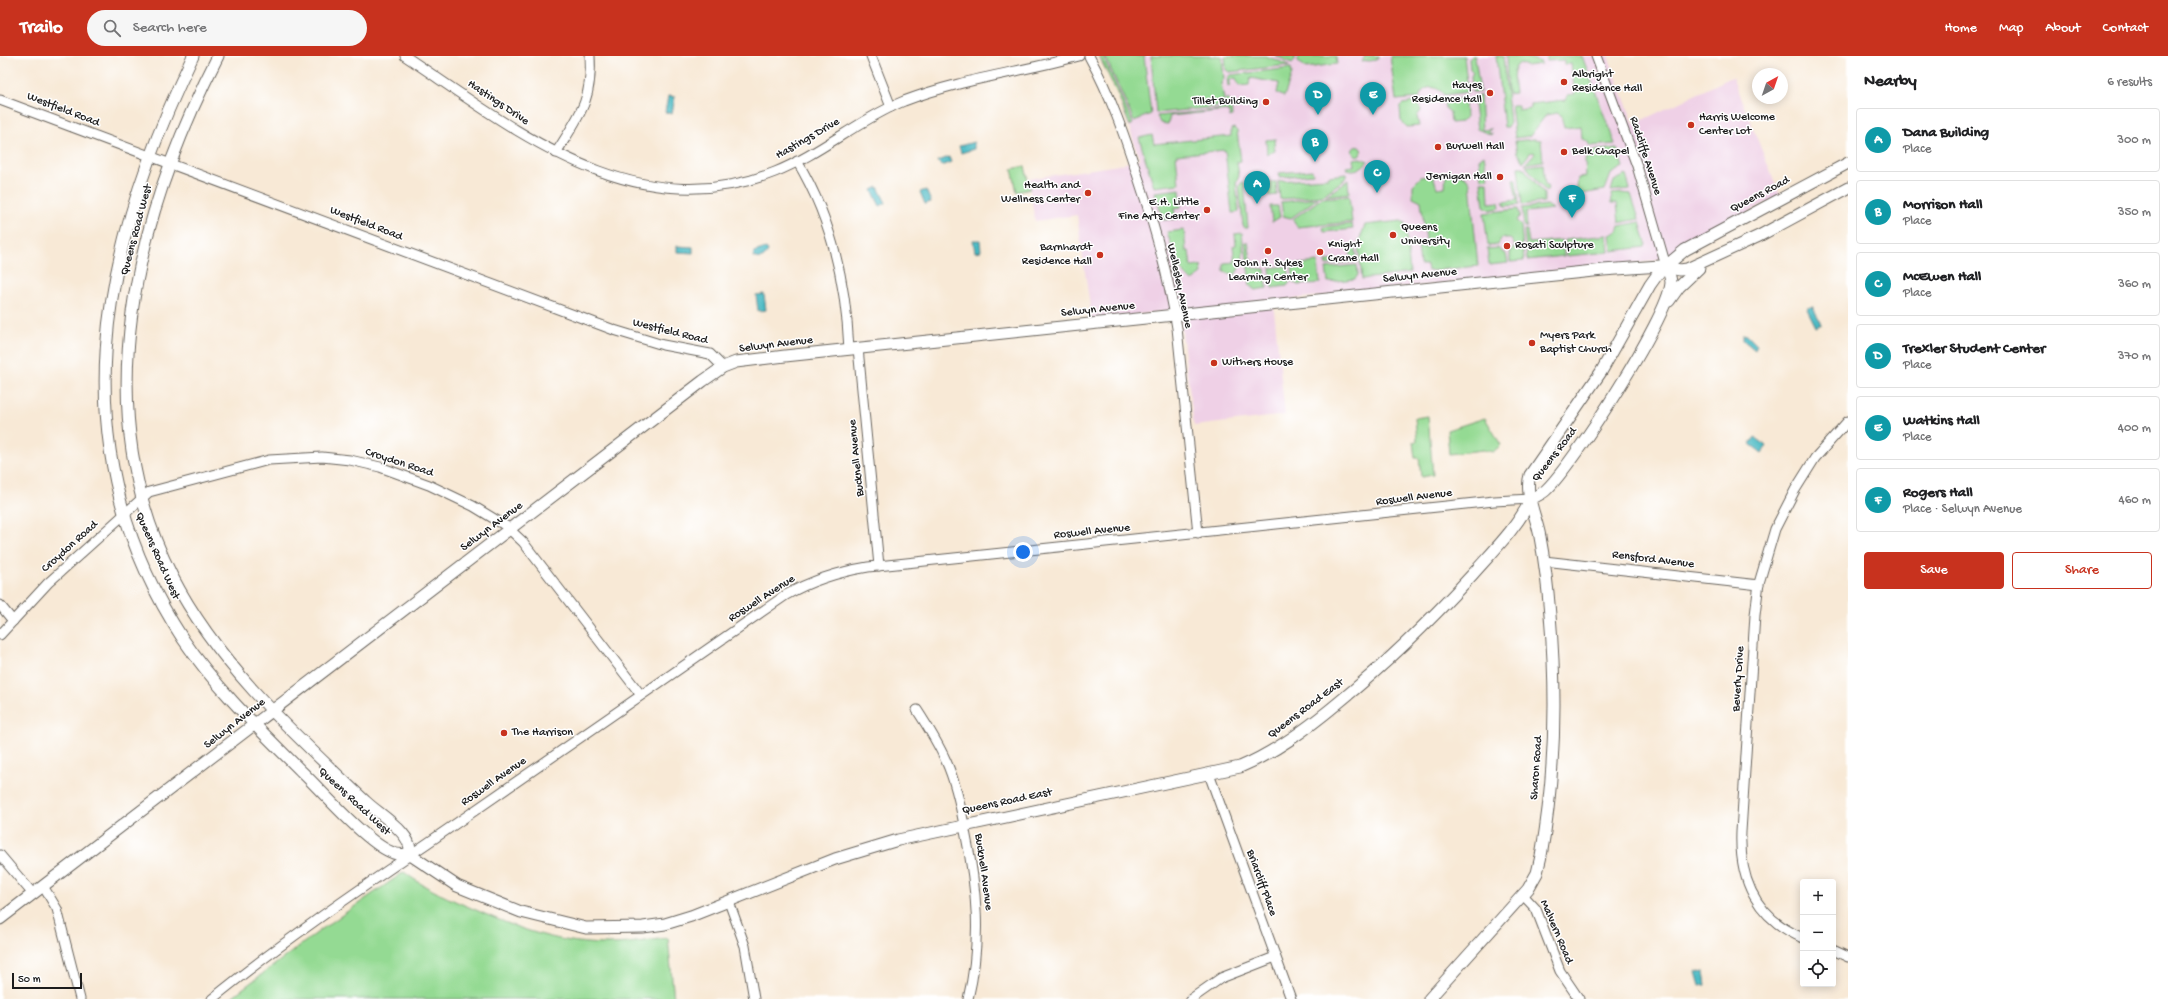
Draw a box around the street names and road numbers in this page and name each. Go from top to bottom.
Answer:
street label: Hastings Drive [464,77,532,129]
street label: Westfield Road [25,90,102,131]
street label: Hastings Drive [774,115,843,163]
street label: Radcliffe Avenue [1626,115,1665,198]
street label: Queens Road [1728,173,1793,216]
street label: Queens Road West [118,182,156,277]
street label: Westfield Road [328,204,405,245]
street label: Wellesley Avenue [1163,242,1195,330]
street label: Selwyn Avenue [1382,265,1458,287]
street label: Selwyn Avenue [1060,299,1136,321]
street label: Westfield Road [631,316,710,348]
street label: Selwyn Avenue [738,333,814,356]
street label: Bucknell Avenue [846,418,868,498]
street label: Queens Road [1529,424,1581,485]
street label: Croydon Road [363,445,436,481]
street label: Roswell Avenue [1375,486,1454,510]
street label: Selwyn Avenue [458,499,526,555]
street label: Queens Road West [132,510,183,603]
street label: Croydon Road [39,517,102,576]
street label: Roswell Avenue [1053,521,1132,543]
street label: Rensford Avenue [1611,548,1696,572]
street label: Roswell Avenue [726,572,799,626]
street label: Beverly Drive [1730,645,1748,713]
street label: Queens Road East [1265,675,1348,742]
street label: Selwyn Avenue [201,695,269,752]
street label: Sharon Road [1528,735,1546,800]
street label: Roswell Avenue [459,754,530,810]
street label: Queens Road West [315,765,394,840]
street label: Queens Road East [961,785,1054,818]
street label: Bucknell Avenue [971,832,995,912]
street label: Briarcliff Place [1242,847,1280,919]
street label: Malvern Road [1536,898,1576,967]

